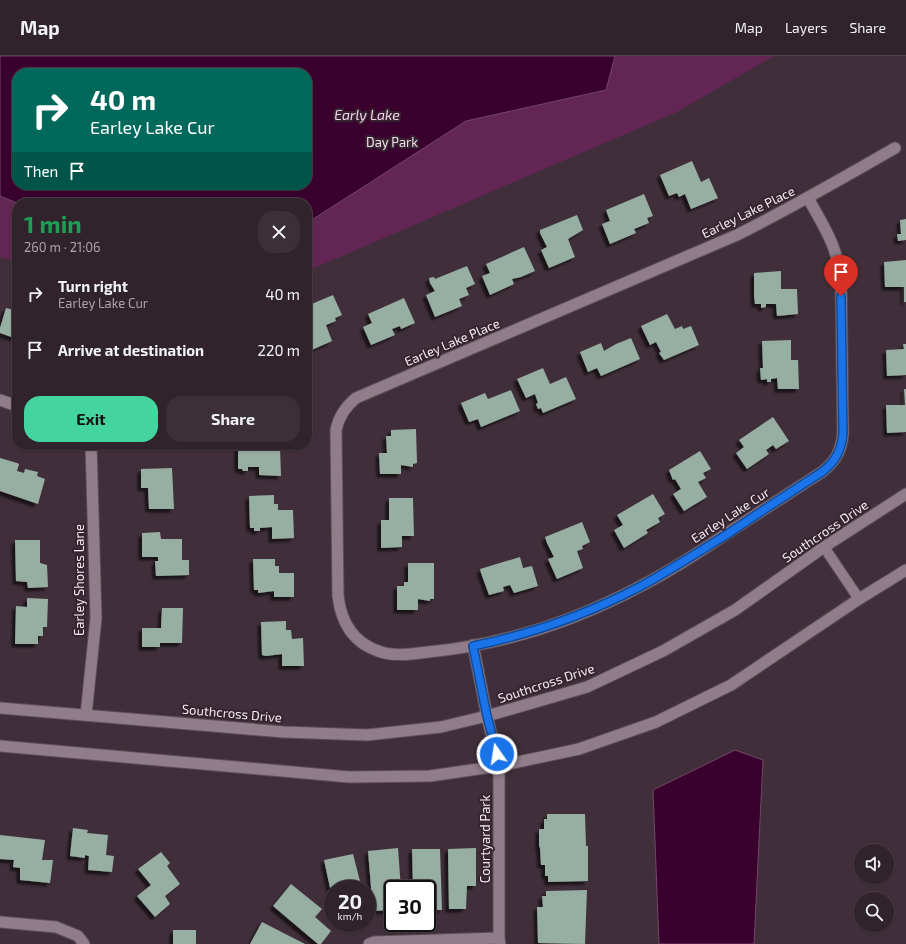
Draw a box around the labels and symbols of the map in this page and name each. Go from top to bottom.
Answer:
water label: Early Lake [334,106,400,123]
park label: Day Park [366,134,418,150]
street label: Earley Lake Place [699,182,797,242]
pin [824,255,858,296]
street label: Earley Lake Place [402,315,502,369]
street label: Earley Lake Cur [688,484,772,546]
street label: Southcross Drive [779,496,871,566]
street label: Earley Shores Lane [71,524,87,636]
street label: Southcross Drive [496,660,596,706]
street label: Southcross Drive [181,701,283,725]
position arrow [476,733,518,775]
street label: Courtyard Park [477,794,493,883]
speed limit sign: 30 [384,880,436,932]

